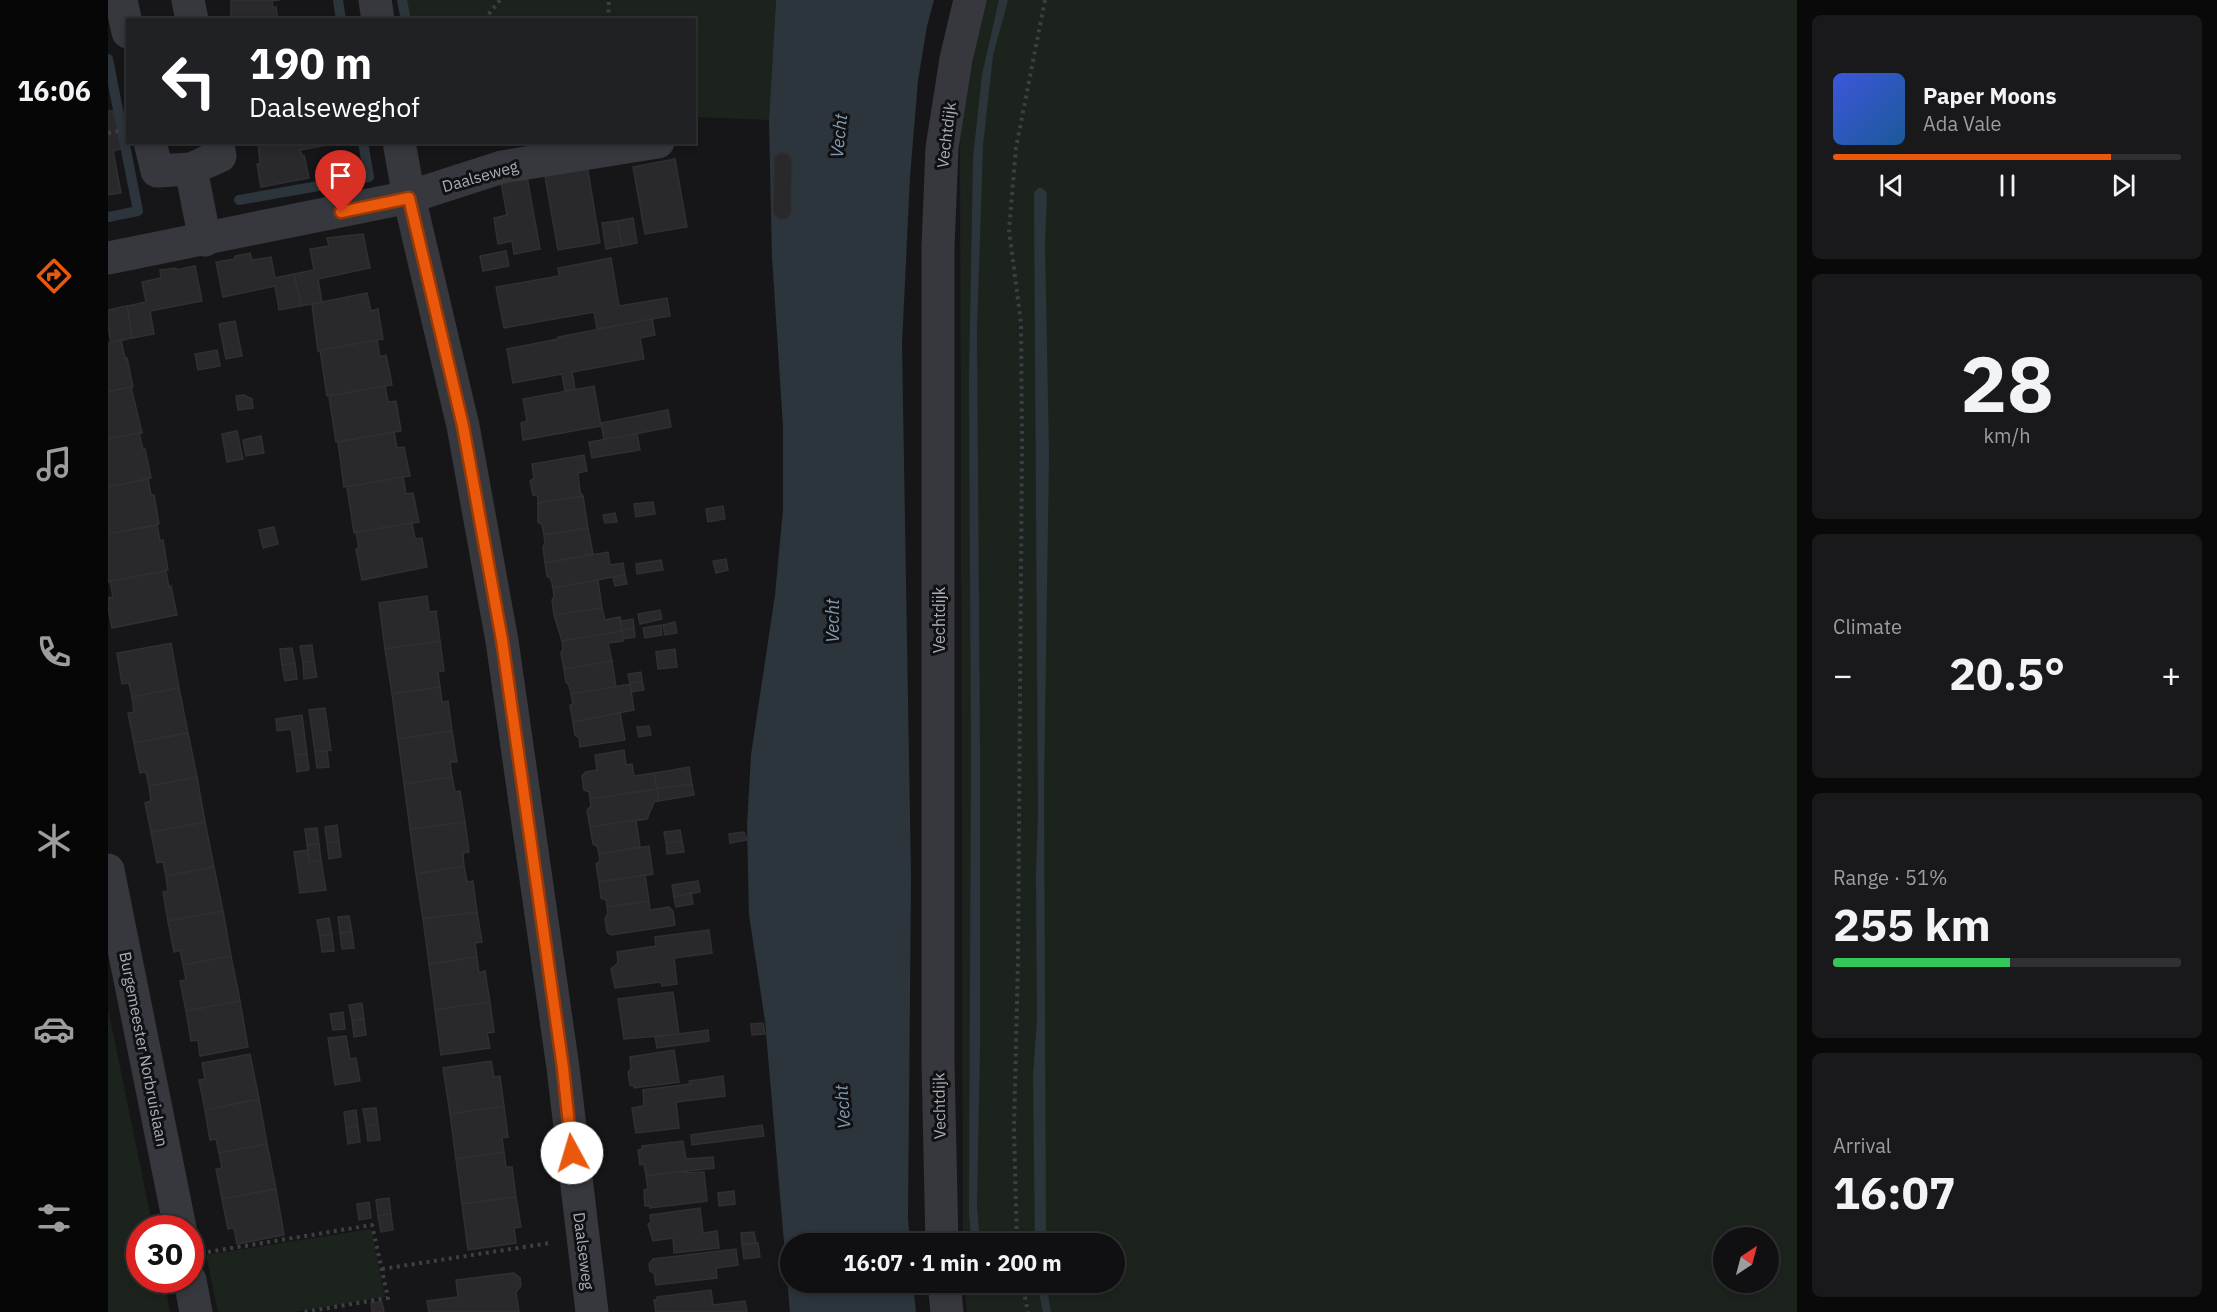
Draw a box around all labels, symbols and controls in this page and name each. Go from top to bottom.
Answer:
text: 190 m [249,36,372,91]
icon: left [150,42,228,120]
text: 16:06 [17,73,91,108]
text: Paper Moons [1923,81,2056,110]
text: Daalseweghof [249,89,420,124]
street label: Vechtdijk [932,100,960,169]
text: Ada Vale [1923,110,2002,137]
water label: Vecht [825,112,852,159]
pin [315,150,366,212]
street label: Daalseweg [440,155,521,196]
icon: arrive [324,159,357,192]
icon: previous [1875,169,1908,202]
icon: pause [1991,169,2024,202]
icon: next [2107,169,2140,202]
icon: directions [33,255,75,297]
text: 28 [1960,332,2054,433]
text: km/h [1983,422,2031,449]
icon: music [33,443,75,485]
street label: Vechtdijk [929,586,949,653]
water label: Vecht [821,598,844,643]
text: Climate [1833,613,1902,640]
icon: phone [33,631,75,673]
text: 20.5° [1949,644,2065,702]
text: − [1833,653,1853,696]
text: + [2161,653,2181,696]
icon: climate [33,820,75,862]
text: Range · 51% [1833,864,1948,891]
text: 255 km [1833,895,1991,953]
street label: Burgemeester Norbruislaan [115,950,173,1148]
icon: car [33,1008,75,1050]
street label: Vechtdijk [928,1072,950,1139]
water label: Vecht [829,1083,856,1130]
position arrow [540,1121,604,1185]
text: Arrival [1833,1132,1891,1159]
text: 16:07 [1833,1163,1956,1221]
icon: filters [33,1197,75,1239]
street label: Daalseweg [569,1211,599,1292]
speed limit sign: 30 [126,1215,204,1293]
north arrow [1713,1227,1779,1293]
map controls [1713,1227,1779,1293]
text: 16:07 · 1 min · 200 m [843,1248,1062,1277]

